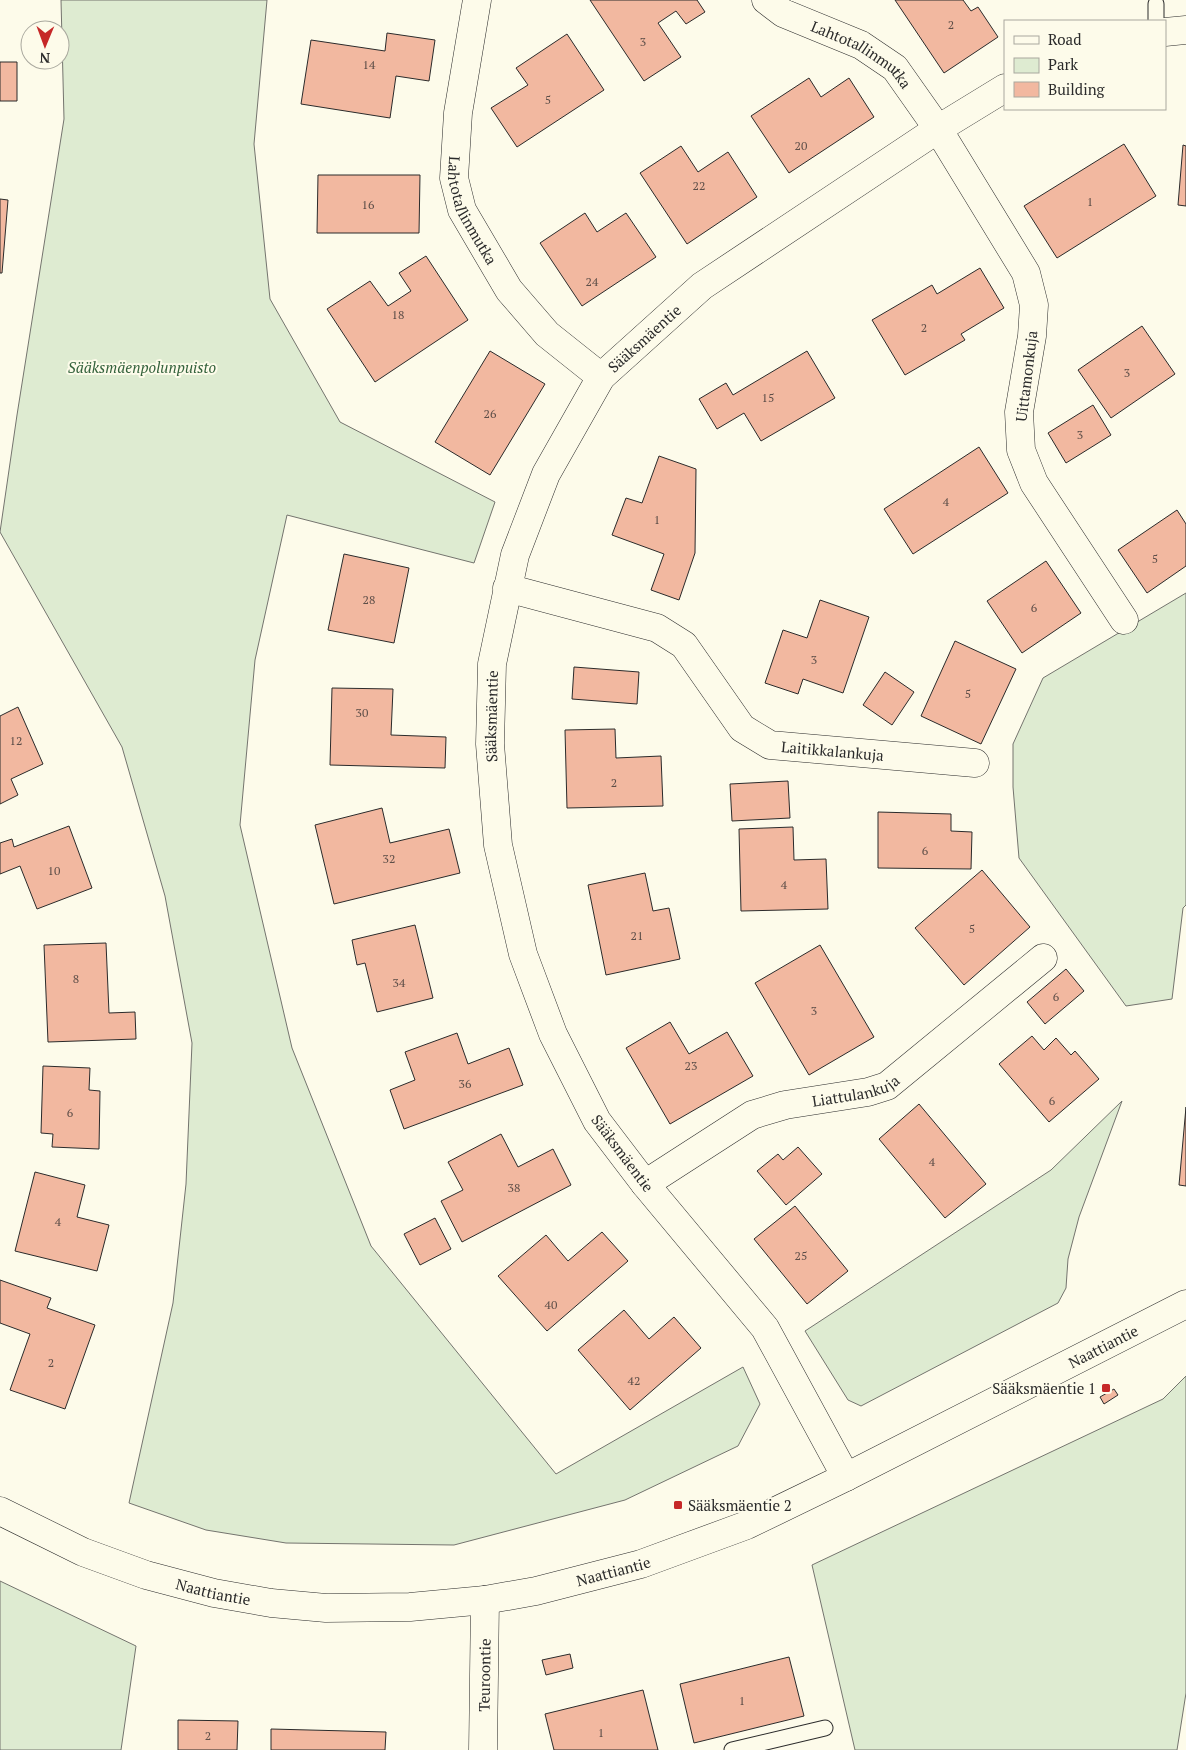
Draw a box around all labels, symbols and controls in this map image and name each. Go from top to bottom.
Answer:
street label: Lahtotallinmutka [808,16,916,92]
house number: 2 [948,17,954,32]
north arrow [20,20,70,70]
legend [1004,20,1166,110]
text: Road [1048,29,1081,49]
house number: 3 [640,34,646,49]
text: N [39,49,50,68]
text: Park [1048,54,1078,74]
house number: 14 [363,57,376,72]
text: Building [1048,79,1106,99]
house number: 5 [545,92,551,107]
house number: 20 [795,138,807,153]
street label: Lahtotallinmutka [444,155,502,268]
house number: 22 [693,178,705,193]
house number: 1 [1087,194,1093,209]
house number: 16 [362,197,375,212]
house number: 24 [586,274,599,289]
street label: Sääksmäentie [603,300,685,376]
house number: 18 [392,307,404,322]
house number: 2 [921,320,927,335]
street label: Uittamonkuja [1010,329,1042,423]
park label: Sääksmäenpolunpuisto [68,357,216,377]
house number: 3 [1124,365,1130,380]
house number: 15 [762,390,774,405]
house number: 26 [484,406,497,421]
house number: 3 [1077,427,1083,442]
house number: 4 [943,494,950,509]
house number: 1 [654,512,660,527]
house number: 5 [1152,551,1158,566]
house number: 28 [363,592,375,607]
house number: 6 [1031,600,1038,615]
house number: 3 [811,652,817,667]
street label: Sääksmäentie [480,670,502,763]
house number: 5 [965,686,971,701]
house number: 30 [356,705,368,720]
house number: 12 [10,733,22,748]
street label: Laitikkalankuja [781,736,885,765]
house number: 2 [611,775,617,790]
house number: 6 [922,843,929,858]
house number: 32 [383,851,395,866]
house number: 10 [48,863,60,878]
house number: 4 [781,877,788,892]
house number: 5 [969,921,975,936]
house number: 21 [631,928,643,943]
house number: 8 [73,971,79,986]
house number: 34 [393,975,406,990]
house number: 6 [1053,989,1060,1004]
house number: 3 [811,1003,817,1018]
house number: 23 [685,1058,697,1073]
street label: Liattulankuja [811,1070,904,1111]
house number: 36 [459,1076,472,1091]
house number: 6 [1049,1093,1056,1108]
house number: 6 [67,1105,74,1120]
street label: Sääksmäentie [587,1110,659,1196]
house number: 4 [929,1154,936,1169]
house number: 38 [508,1180,520,1195]
house number: 4 [55,1214,62,1229]
house number: 25 [795,1248,807,1263]
house number: 40 [545,1297,557,1312]
street label: Naattiantie [1065,1320,1141,1372]
house number: 2 [48,1355,54,1370]
house number: 42 [628,1373,640,1388]
place label: Sääksmäentie 1 [992,1378,1096,1398]
marker: Sääksmäentie 1 [1100,1382,1112,1394]
place label: Sääksmäentie 2 [688,1495,792,1515]
marker: Sääksmäentie 2 [672,1499,684,1511]
street label: Naattiantie [574,1551,653,1590]
street label: Naattiantie [174,1573,252,1609]
street label: Teuroontie [474,1638,494,1712]
house number: 1 [739,1693,745,1708]
house number: 1 [598,1725,604,1740]
house number: 2 [205,1728,211,1743]

